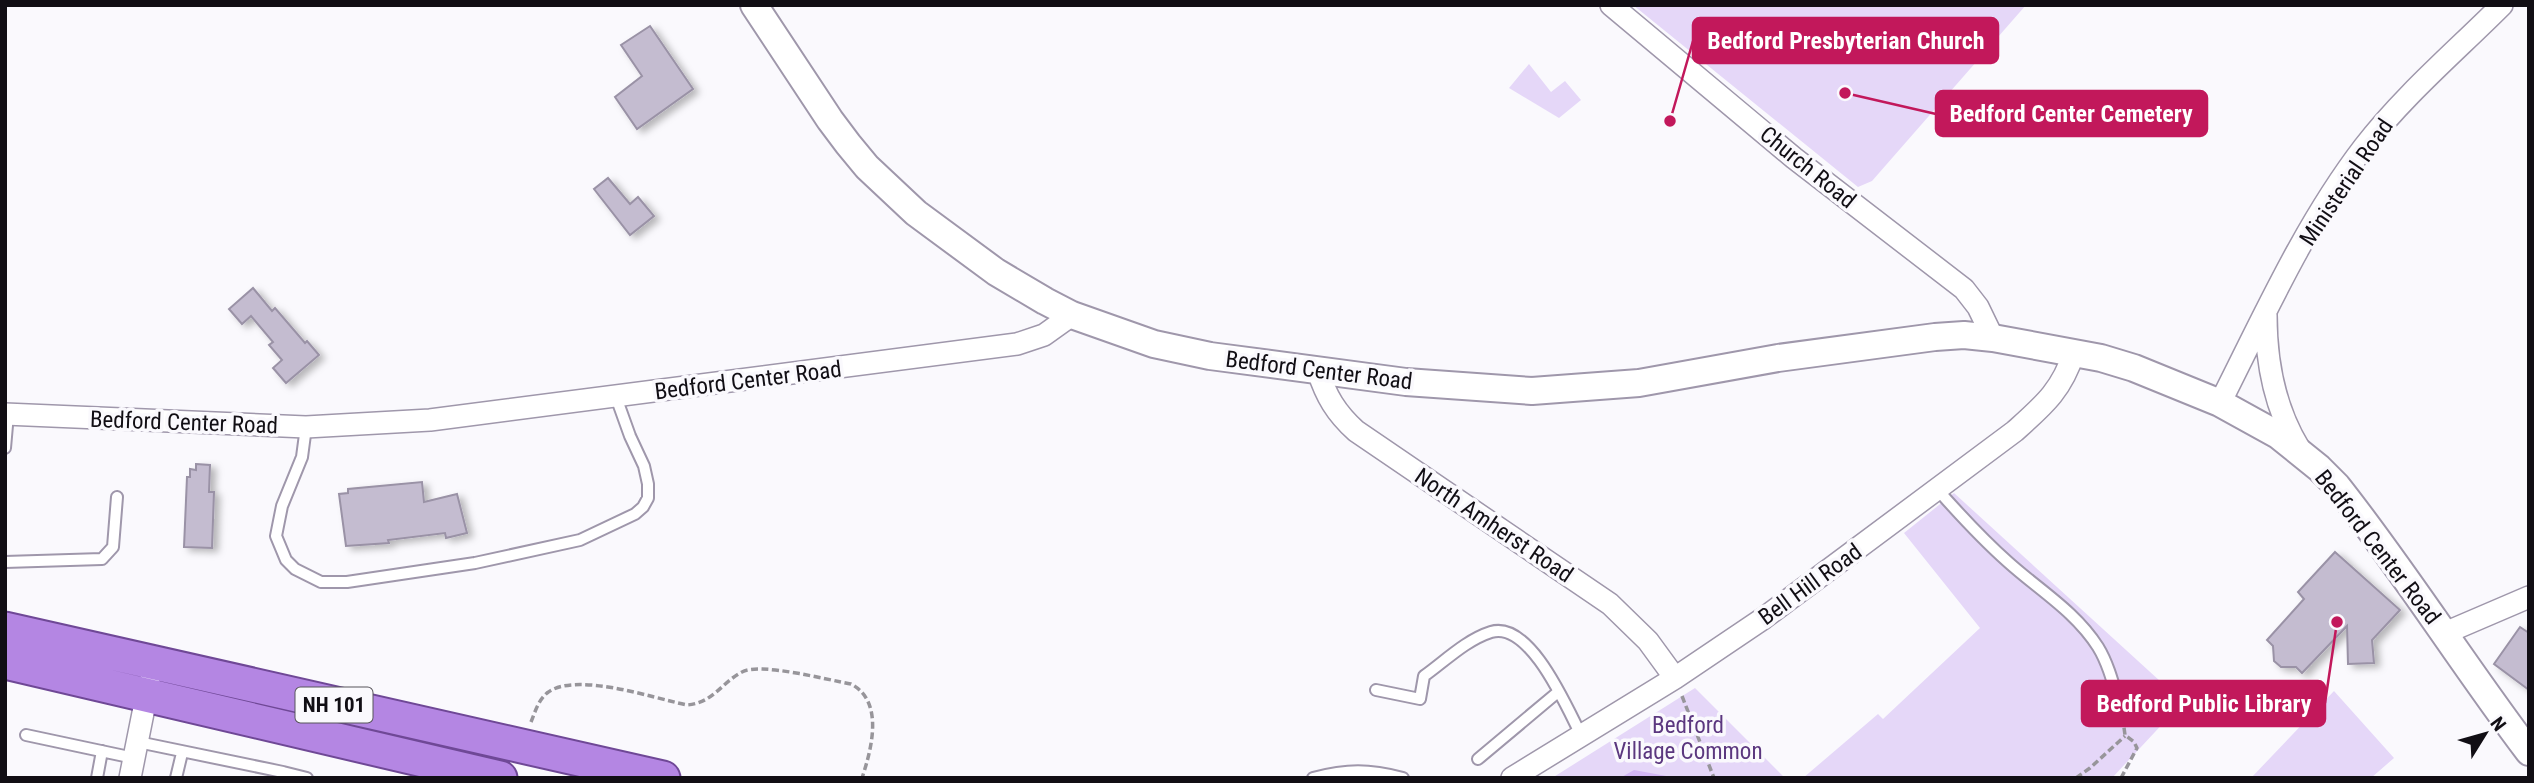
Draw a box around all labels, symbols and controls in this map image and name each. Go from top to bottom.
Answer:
callout: Bedford Presbyterian Church [1693,18,1998,63]
text: Bedford Presbyterian Church [1707,27,1985,55]
callout: Bedford Center Cemetery [1936,91,2207,136]
text: Bedford Center Cemetery [1949,100,2193,128]
street label: Ministerial Road [2294,114,2399,251]
street label: Church Road [1754,121,1861,214]
street label: Bedford Center Road [1224,346,1414,395]
street label: Bedford Center Road [653,356,843,405]
street label: Bedford Center Road [90,406,278,439]
street label: North Amherst Road [1410,463,1578,588]
street label: Bedford Center Road [2309,465,2446,630]
street label: Bell Hill Road [1754,538,1867,631]
callout: Bedford Public Library [2082,681,2325,726]
road number: NH 101 [296,688,372,722]
text: Bedford Public Library [2097,690,2312,718]
north arrow [2450,699,2520,769]
park label: Bedford Village Common [1613,712,1763,765]
text: N [2485,713,2511,736]

